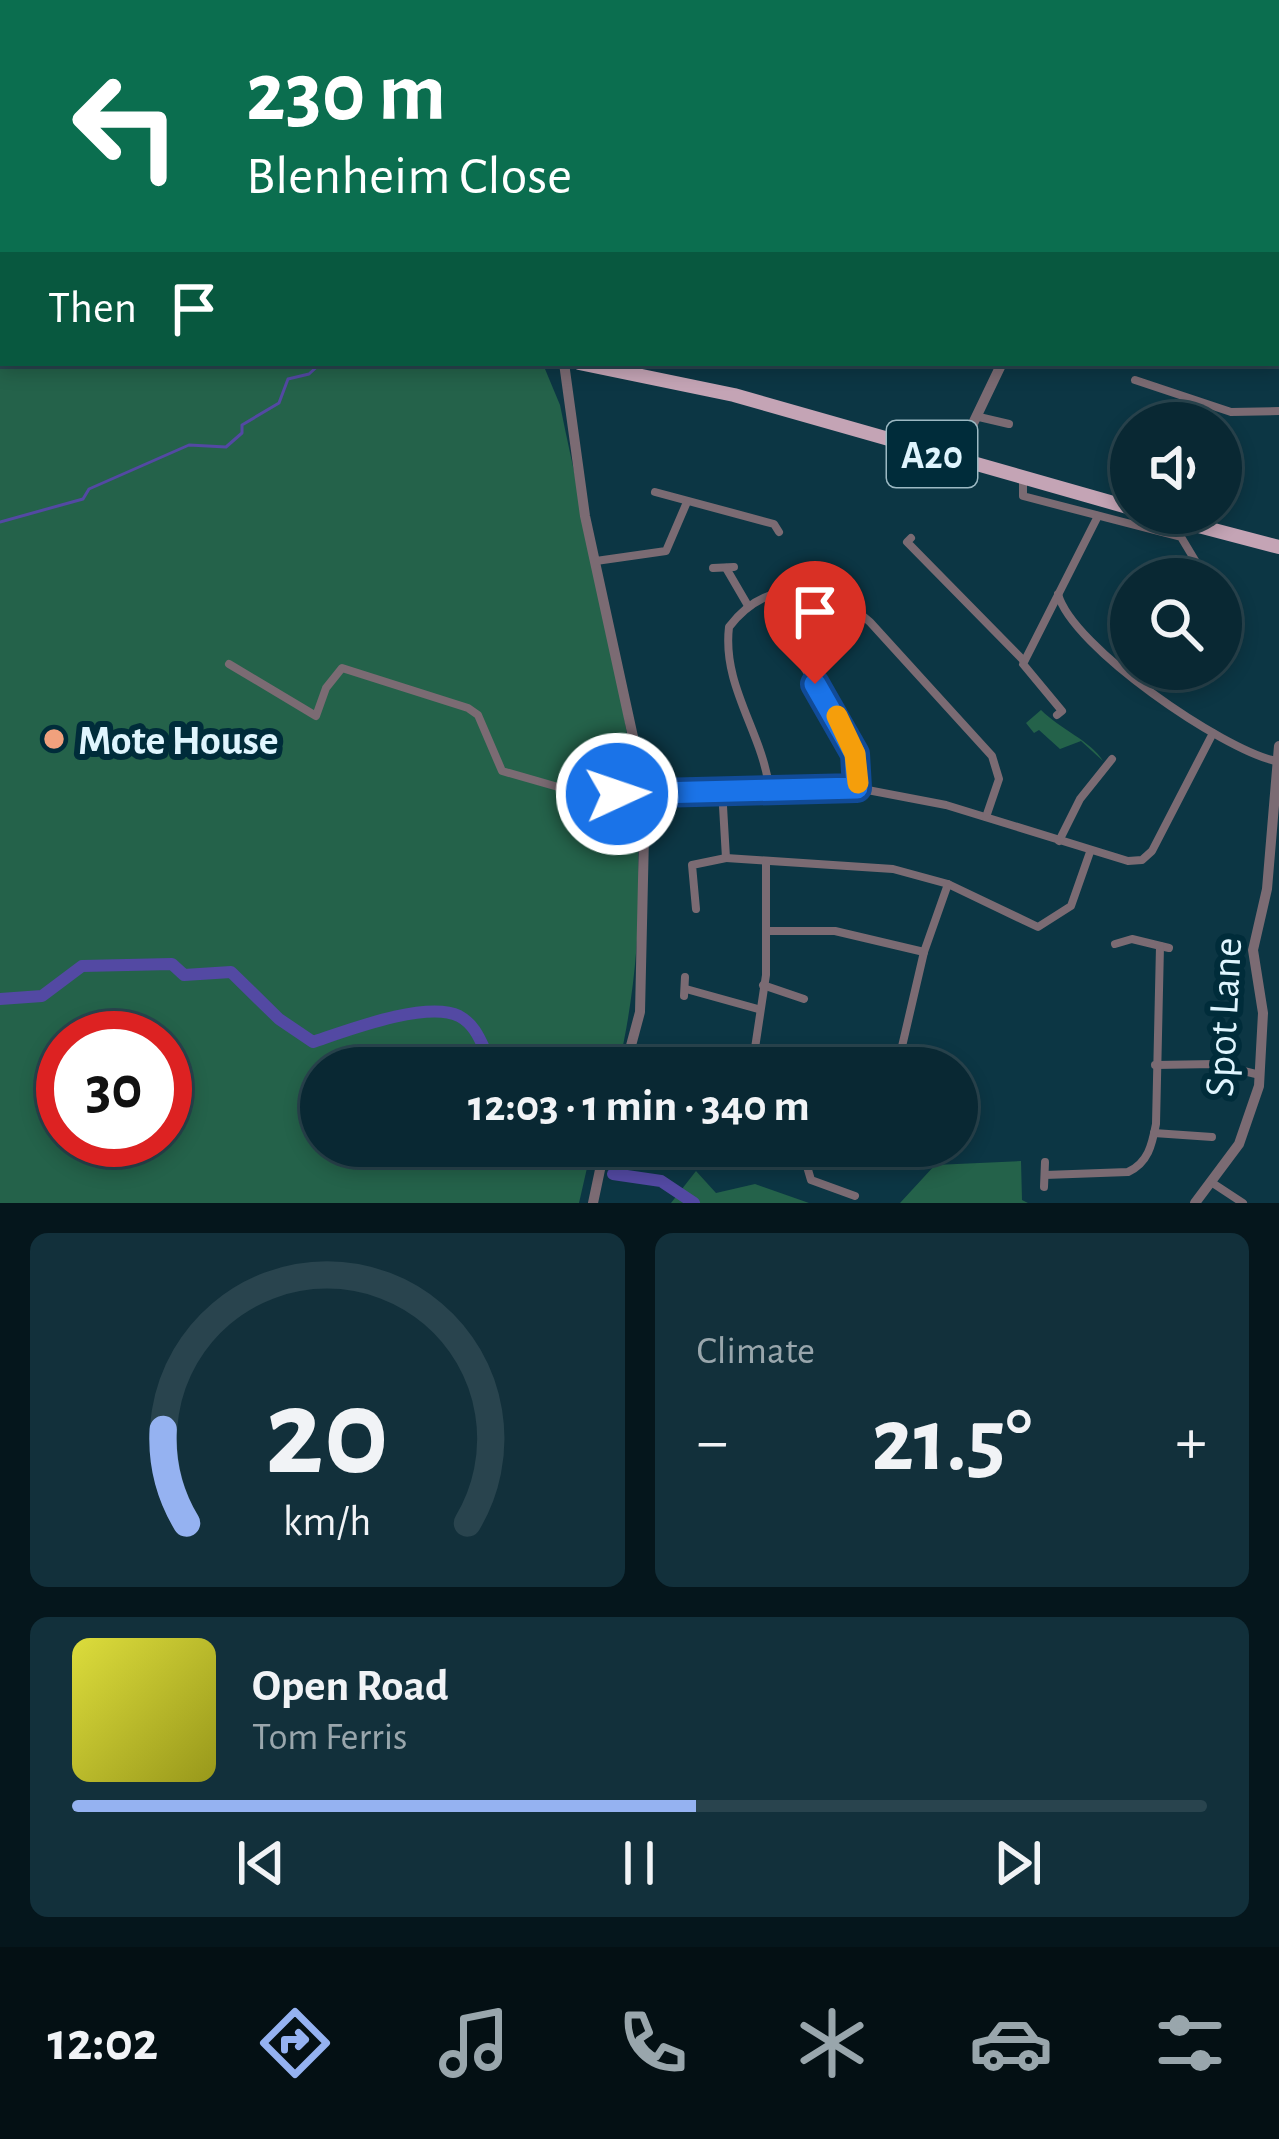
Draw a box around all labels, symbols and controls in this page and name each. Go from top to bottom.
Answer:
icon: left [48,48,204,204]
text: 230 m [246,52,446,136]
text: Blenheim Close [246,150,572,204]
icon: arrive [161,276,227,342]
text: Then [48,286,137,331]
map controls [1110,402,1242,690]
button: sound [1110,402,1242,534]
road number: A20 [887,421,977,487]
button: search [1110,558,1242,690]
pin [764,561,866,684]
icon: arrive [782,579,848,645]
place label: Mote House [78,720,279,762]
marker: Mote House [41,726,67,752]
position arrow [554,731,680,857]
street label: Spot Lane [1199,936,1249,1098]
speed limit sign: 30 [36,1011,192,1167]
text: 12:03 · 1 min · 340 m [468,1084,810,1129]
text: Climate [697,1332,815,1371]
text: 20 [265,1372,389,1497]
text: 21.5° [871,1397,1032,1487]
text: − [697,1409,728,1475]
text: + [1175,1409,1207,1475]
text: km/h [283,1501,371,1544]
text: Open Road [252,1664,449,1709]
text: Tom Ferris [252,1718,408,1757]
icon: previous [228,1830,294,1896]
icon: pause [606,1830,672,1896]
icon: next [985,1830,1051,1896]
icon: directions [253,2001,337,2085]
icon: music [432,2001,516,2085]
icon: phone [611,2001,695,2085]
icon: climate [790,2001,874,2085]
icon: car [969,2001,1053,2085]
icon: filters [1148,2001,1232,2085]
text: 12:02 [47,2016,158,2070]

